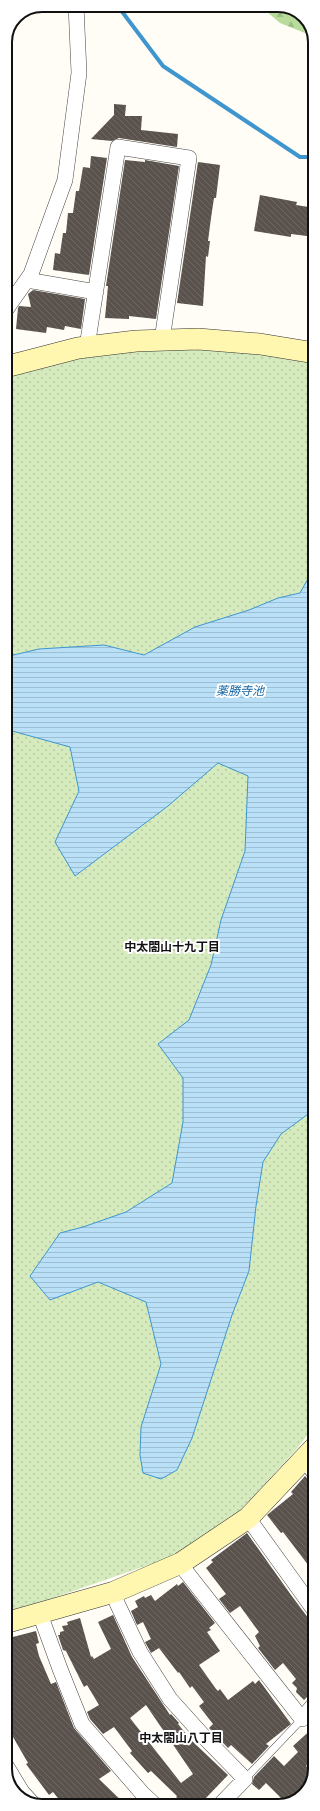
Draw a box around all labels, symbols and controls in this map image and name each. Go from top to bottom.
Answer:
water label: 薬勝寺池 [216,684,265,698]
district label: 中太閤山十九丁目 [124,940,220,954]
district label: 中太閤山八丁目 [139,1731,223,1745]

